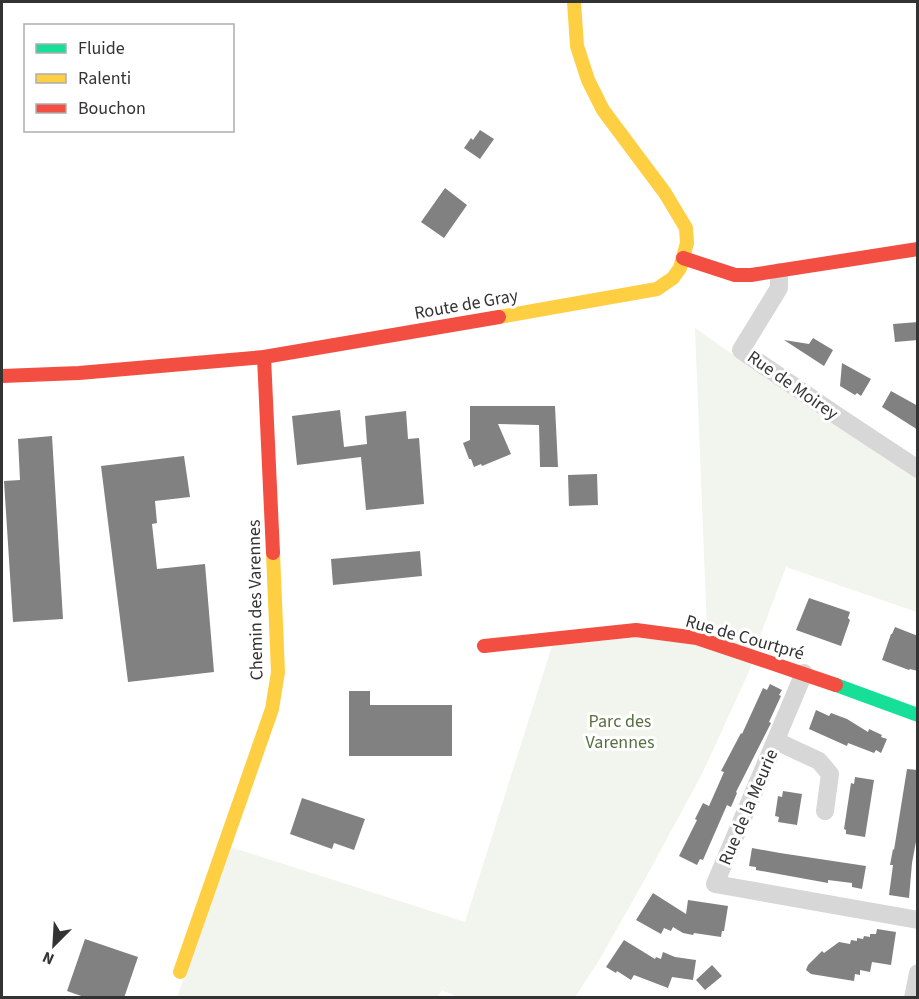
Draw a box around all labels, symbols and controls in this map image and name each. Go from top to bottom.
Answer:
legend [24,24,234,132]
text: Fluide [78,36,125,61]
text: Ralenti [78,66,131,91]
text: Bouchon [78,96,146,121]
street label: Route de Gray [412,283,520,326]
street label: Rue de Moirey [742,345,844,426]
street label: Chemin des Varennes [242,519,269,681]
street label: Rue de Courtpré [683,609,807,666]
park label: Parc des Varennes [585,709,655,755]
street label: Rue de la Meurie [713,745,784,869]
north arrow [24,915,84,975]
text: N [39,946,58,970]

